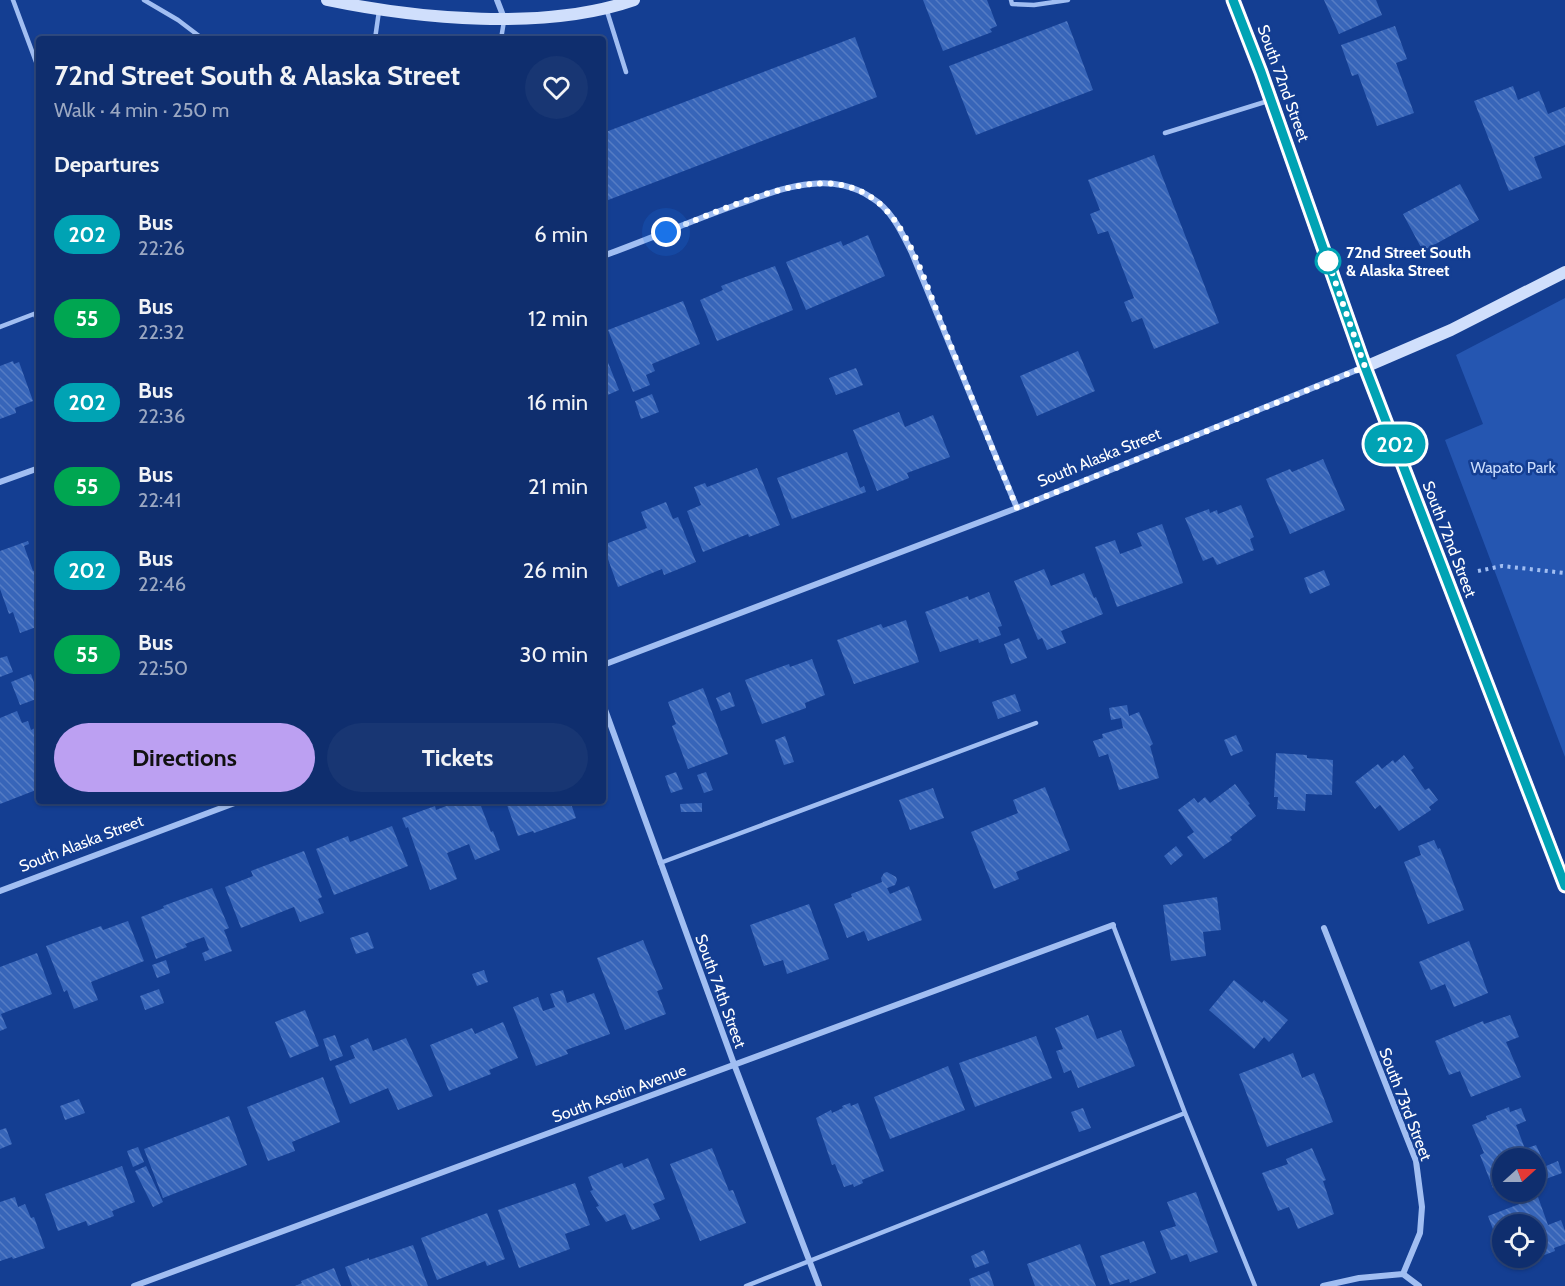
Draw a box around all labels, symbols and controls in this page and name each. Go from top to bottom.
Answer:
street label: South 72nd Street [1254,22,1314,145]
button: heart [525,56,588,119]
text: 72nd Street South & Alaska Street [54,58,460,92]
text: Walk · 4 min · 250 m [54,98,229,122]
text: Departures [54,151,159,178]
text: Bus [138,209,173,236]
your location [651,217,681,247]
text: 6 min [534,221,588,248]
text: 202 [68,222,106,247]
text: 22:26 [138,236,185,260]
place label: 72nd Street South & Alaska Street [1346,243,1471,280]
marker: 72nd Street South & Alaska Street [1315,248,1341,274]
text: Bus [138,293,173,320]
text: 12 min [528,305,588,332]
text: 55 [76,306,98,331]
text: 22:32 [138,320,184,344]
text: Bus [138,377,173,404]
text: 16 min [527,389,588,416]
text: 202 [68,390,106,415]
text: 22:36 [138,404,185,428]
street label: South Alaska Street [1035,424,1164,491]
line badge: 202 [1360,424,1430,464]
text: 202 [1376,432,1414,457]
park label: Wapato Park [1470,458,1556,477]
text: Bus [138,461,173,488]
text: 21 min [528,473,588,500]
text: 55 [76,474,98,499]
street label: South 72nd Street [1419,478,1481,601]
text: 22:41 [138,488,181,512]
text: Bus [138,545,173,572]
text: 26 min [523,557,588,584]
text: 202 [68,558,106,583]
text: 22:46 [138,572,186,596]
text: Bus [138,629,173,656]
text: 30 min [520,641,588,668]
text: 55 [76,642,98,667]
text: 22:50 [138,656,188,680]
button: Directions [54,723,315,792]
button: Tickets [327,723,588,792]
street label: South Alaska Street [16,811,147,876]
street label: South 74th Street [691,932,750,1051]
street label: South 73rd Street [1375,1045,1436,1164]
street label: South Asotin Avenue [549,1060,689,1127]
north arrow [1492,1148,1546,1202]
map controls [1492,1148,1546,1268]
button: locate [1492,1214,1546,1268]

